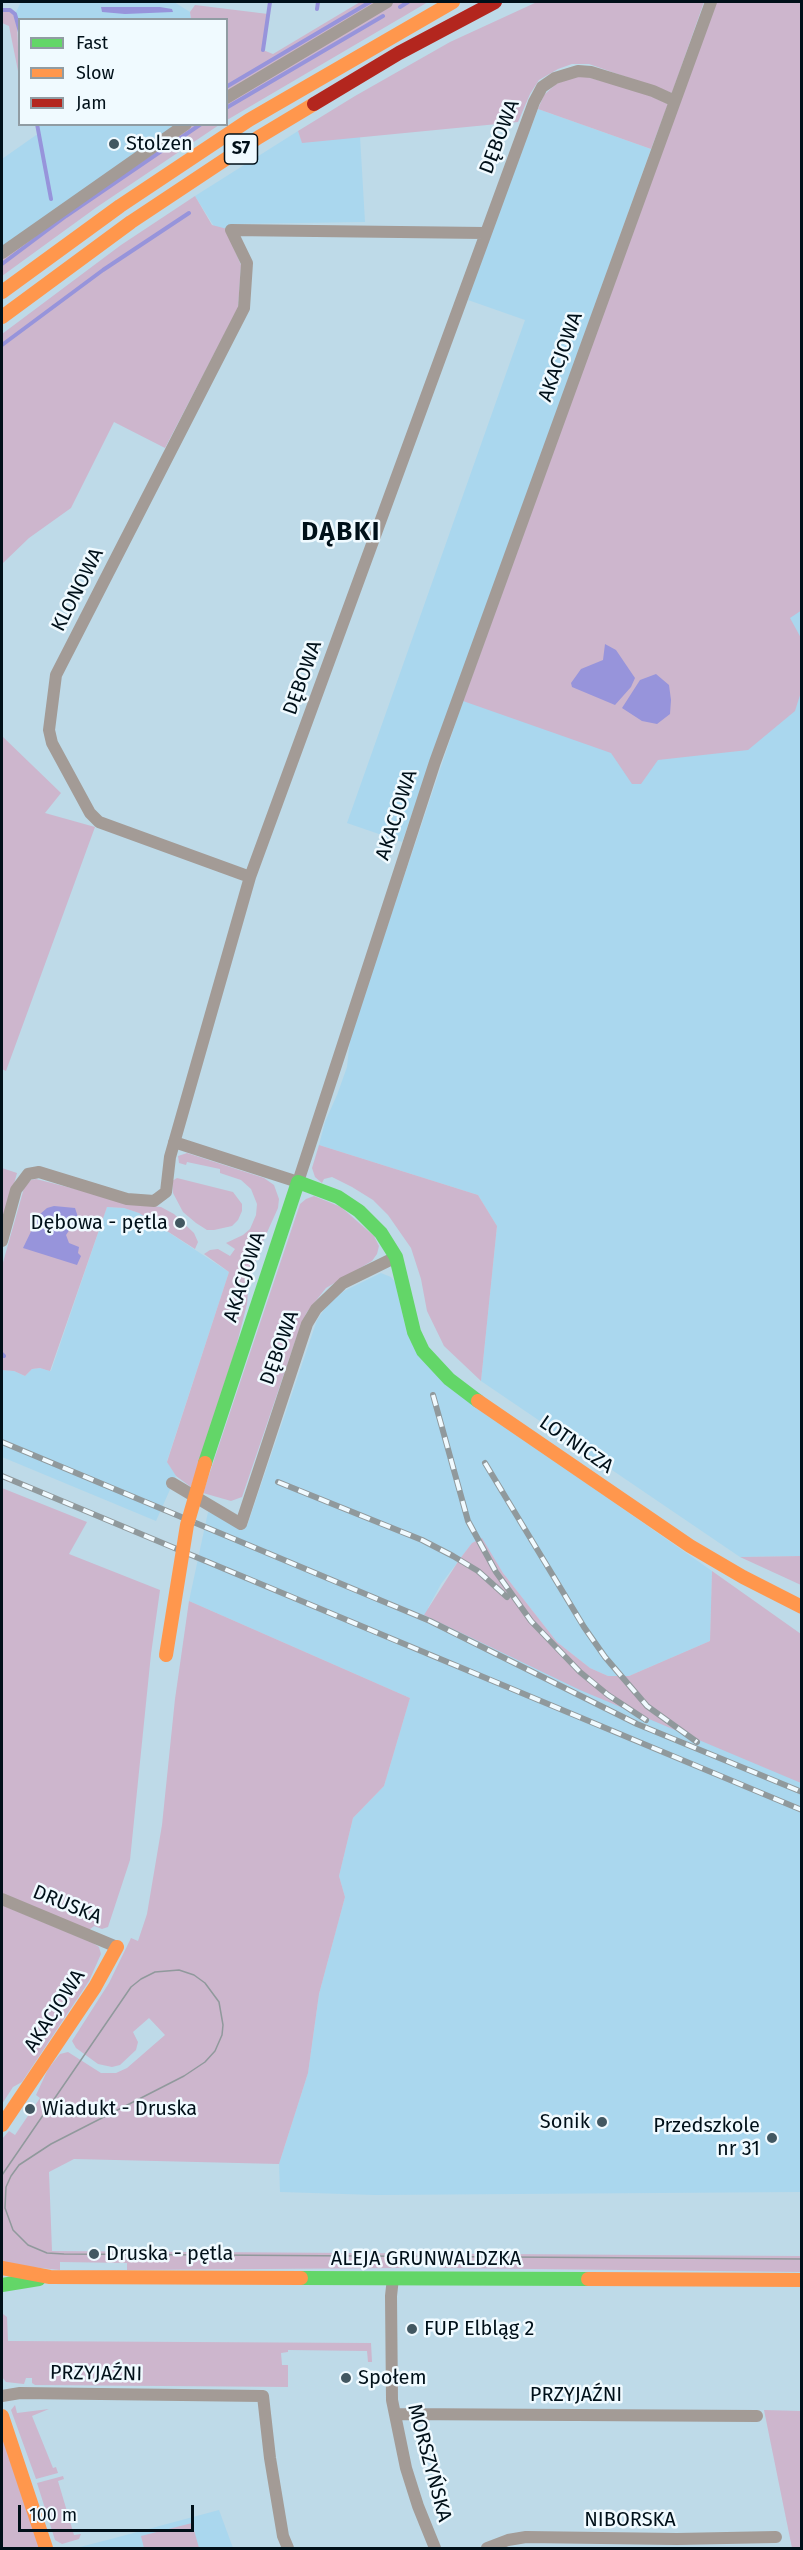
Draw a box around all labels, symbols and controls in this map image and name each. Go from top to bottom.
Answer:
legend [18,18,228,126]
text: Fast [76,32,108,54]
text: Slow [76,62,114,84]
text: Jam [76,92,107,114]
street label: DĘBOWA [475,96,525,178]
place label: Stolzen [126,132,193,156]
road number: S7 [224,134,258,164]
marker: Stolzen [107,137,121,151]
street label: AKACJOWA [534,309,588,405]
district label: DĄBKI [301,517,381,549]
street label: KLONOWA [47,544,109,636]
street label: DĘBOWA [278,637,328,719]
street label: AKACJOWA [371,767,423,863]
place label: Dębowa - pętla [31,1211,168,1235]
marker: Dębowa - pętla [173,1216,187,1230]
street label: AKACJOWA [219,1229,271,1325]
street label: DĘBOWA [255,1307,305,1389]
street label: LOTNICZA [534,1411,618,1479]
street label: DRUSKA [29,1880,105,1930]
street label: AKACJOWA [19,1965,91,2057]
place label: Wiadukt - Druska [42,2097,197,2121]
marker: Wiadukt - Druska [23,2102,37,2116]
place label: Sonik [540,2110,590,2134]
place label: Przedszkole nr 31 [653,2114,760,2161]
marker: Sonik [595,2115,609,2129]
marker: Przedszkole nr 31 [765,2131,779,2145]
place label: Druska - pętla [106,2242,233,2266]
marker: Druska - pętla [87,2247,101,2261]
street label: ALEJA GRUNWALDZKA [331,2247,521,2271]
place label: FUP Elbląg 2 [424,2317,534,2341]
marker: FUP Elbląg 2 [405,2322,419,2336]
street label: PRZYJAŹNI [50,2361,142,2387]
place label: Społem [358,2366,427,2390]
marker: Społem [339,2371,353,2385]
street label: PRZYJAŹNI [530,2383,622,2407]
street label: MORSZYŃSKA [402,2401,456,2525]
scale bar [21,2493,196,2531]
text: 100 m [29,2504,77,2526]
street label: NIBORSKA [584,2508,676,2532]

